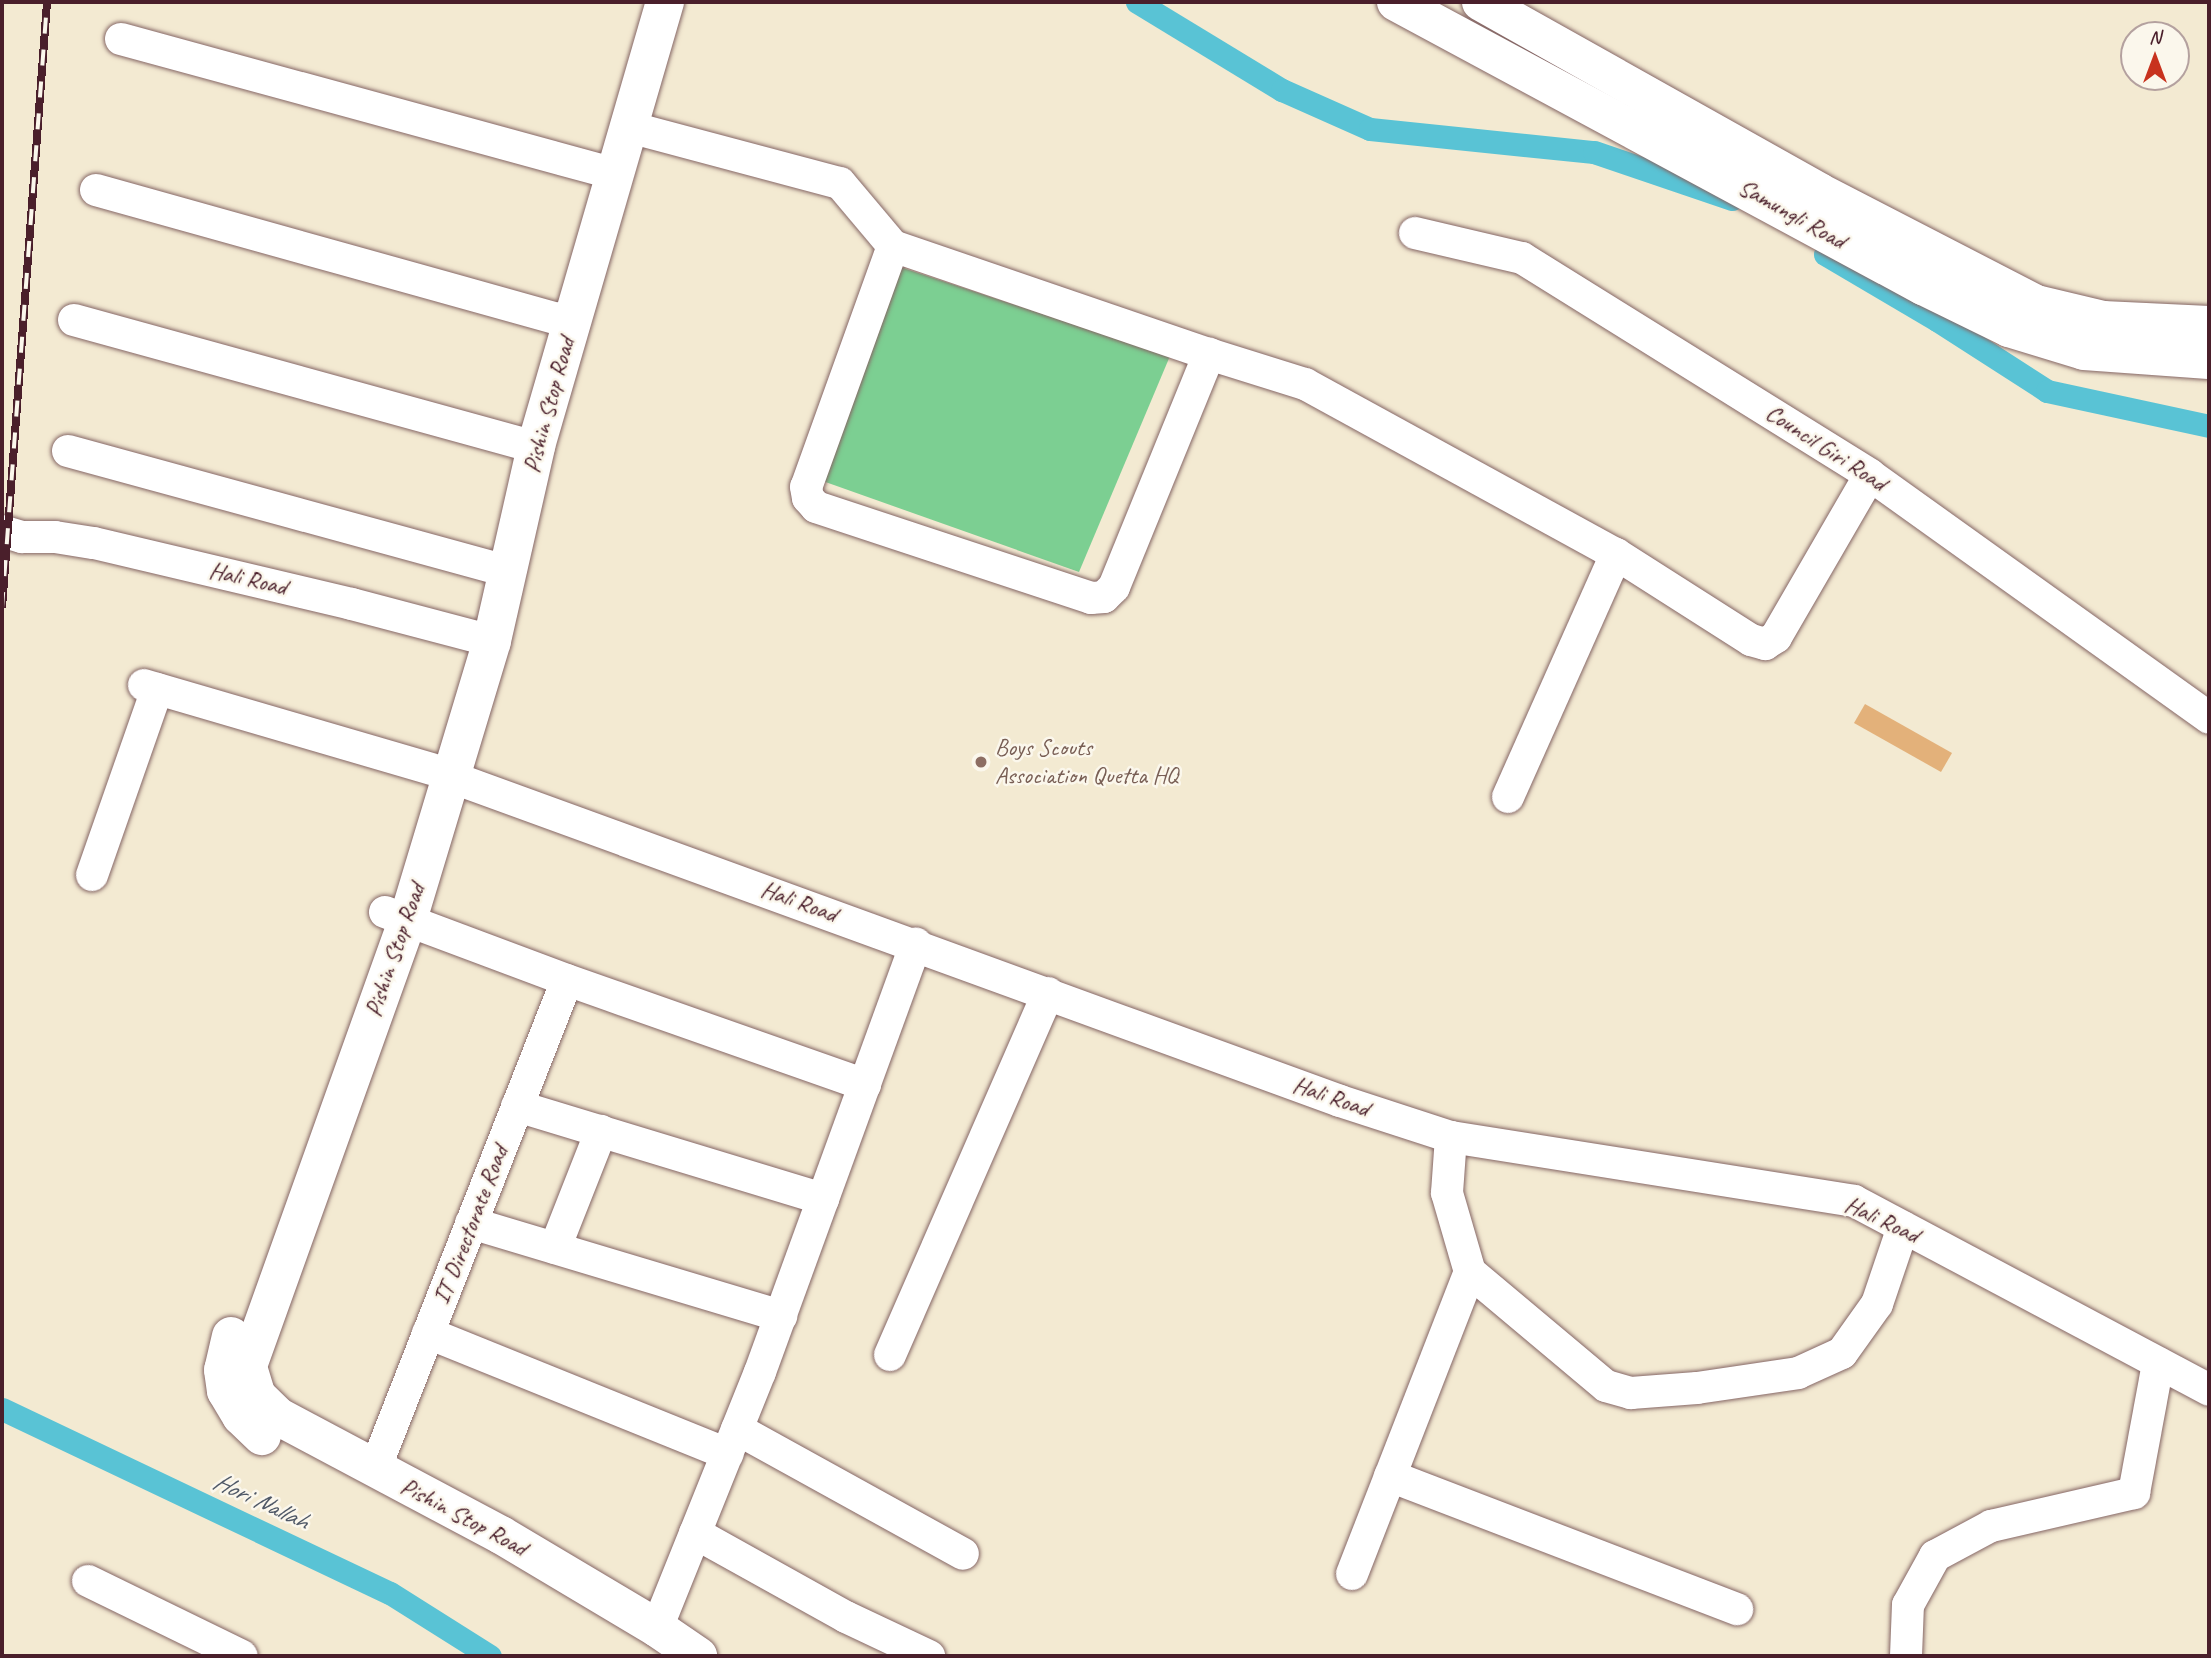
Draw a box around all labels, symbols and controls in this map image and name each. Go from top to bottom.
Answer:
north arrow [2120,21,2190,91]
text: N [2149,25,2161,49]
street label: Samungli Road [1733,173,1851,255]
street label: Pishin Stop Road [517,334,581,476]
street label: Council Giri Road [1760,398,1892,498]
street label: Hali Road [207,556,289,602]
place label: Boys Scouts Association Quetta HQ [995,734,1178,790]
marker: Boys Scouts Association Quetta HQ [973,754,989,770]
street label: Hali Road [757,875,841,929]
street label: Pishin Stop Road [359,879,431,1021]
street label: Hali Road [1289,1071,1373,1123]
street label: IT Directorate Road [428,1142,514,1308]
street label: Hali Road [1840,1190,1924,1250]
water label: Hori Nallah [208,1465,314,1537]
street label: Pishin Stop Road [396,1472,532,1562]

